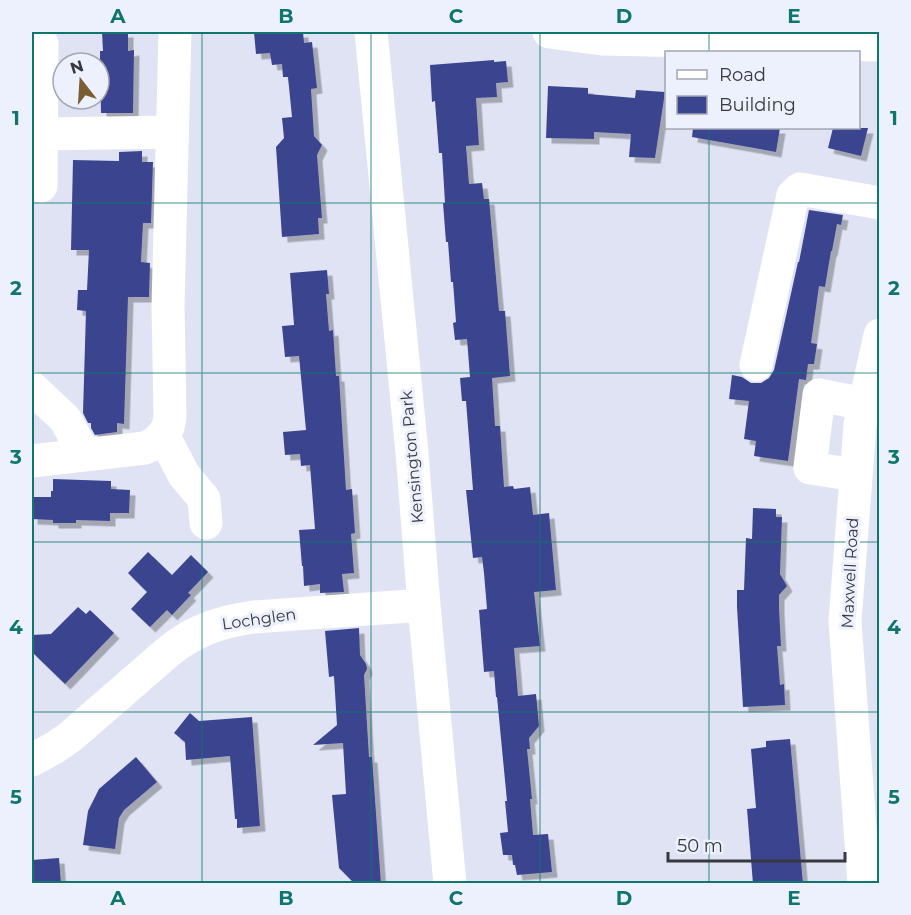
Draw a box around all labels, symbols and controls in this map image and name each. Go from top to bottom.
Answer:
text: A [109,4,126,28]
text: B [278,4,294,28]
text: C [449,4,464,28]
text: D [616,4,632,28]
text: E [787,4,801,28]
north arrow [51,51,111,111]
legend [665,51,860,129]
text: N [68,56,86,78]
text: Road [719,64,766,86]
text: Building [719,94,796,116]
text: 1 [12,106,20,130]
text: 1 [890,106,898,130]
text: 2 [10,276,22,300]
text: 2 [888,276,900,300]
street label: Kensington Park [397,389,427,524]
text: 3 [9,445,22,469]
text: 3 [887,445,900,469]
street label: Maxwell Road [838,517,862,629]
street label: Lochglen [221,604,297,634]
text: 4 [9,615,23,639]
text: 4 [887,615,901,639]
text: 5 [10,785,22,809]
text: 5 [888,785,900,809]
scale bar [668,825,845,863]
text: 50 m [677,835,723,857]
text: A [109,886,126,910]
text: B [278,886,294,910]
text: C [449,886,464,910]
text: D [616,886,632,910]
text: E [787,886,801,910]

